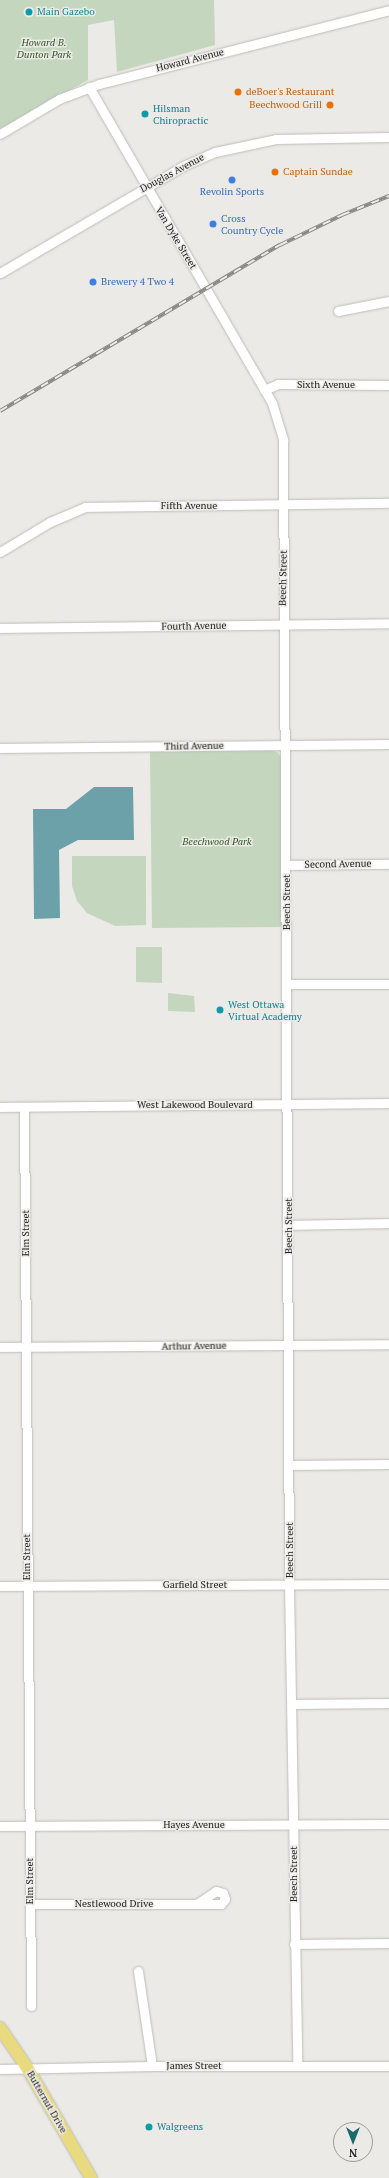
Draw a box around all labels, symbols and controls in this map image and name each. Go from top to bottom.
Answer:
place label: Main Gazebo [37,6,95,18]
marker: Main Gazebo [24,7,34,17]
park label: Howard B. Dunton Park [17,36,71,60]
street label: Howard Avenue [155,46,225,74]
place label: deBoer's Restaurant [246,86,334,98]
marker: deBoer's Restaurant [233,87,243,97]
place label: Beechwood Grill [249,99,322,111]
marker: Beechwood Grill [325,100,335,110]
place label: Hilsman Chiropractic [153,102,208,126]
marker: Hilsman Chiropractic [140,109,150,119]
street label: Douglas Avenue [138,151,206,195]
place label: Captain Sundae [283,166,353,178]
marker: Captain Sundae [270,167,280,177]
marker: Revolin Sports [227,175,237,185]
place label: Revolin Sports [200,186,264,198]
street label: Van Dyke Street [153,205,199,271]
place label: Cross Country Cycle [221,212,283,236]
marker: Cross Country Cycle [208,219,218,229]
place label: Brewery 4 Two 4 [101,276,174,288]
marker: Brewery 4 Two 4 [88,277,98,287]
street label: Sixth Avenue [297,379,355,391]
street label: Fifth Avenue [161,500,217,512]
street label: Beech Street [277,550,289,606]
street label: Fourth Avenue [161,619,227,633]
street label: Third Avenue [164,739,224,753]
park label: Beechwood Park [182,836,252,848]
street label: Second Avenue [304,857,372,871]
street label: Beech Street [281,874,293,930]
place label: West Ottawa Virtual Academy [228,998,302,1022]
marker: West Ottawa Virtual Academy [215,1005,225,1015]
street label: West Lakewood Boulevard [137,1099,253,1111]
street label: Beech Street [283,1198,295,1254]
street label: Elm Street [20,1210,32,1256]
street label: Arthur Avenue [161,1339,227,1353]
street label: Beech Street [284,1522,296,1578]
street label: Elm Street [21,1534,33,1580]
street label: Garfield Street [163,1579,227,1591]
street label: Hayes Avenue [163,1819,225,1831]
street label: Beech Street [288,1846,300,1902]
street label: Elm Street [24,1858,36,1904]
street label: Nestlewood Drive [75,1898,153,1910]
street label: James Street [166,2060,222,2072]
street label: Butternut Drive [24,2069,70,2135]
place label: Walgreens [157,2121,203,2133]
marker: Walgreens [144,2122,154,2132]
north arrow [333,2122,373,2162]
text: N [349,2146,357,2160]

